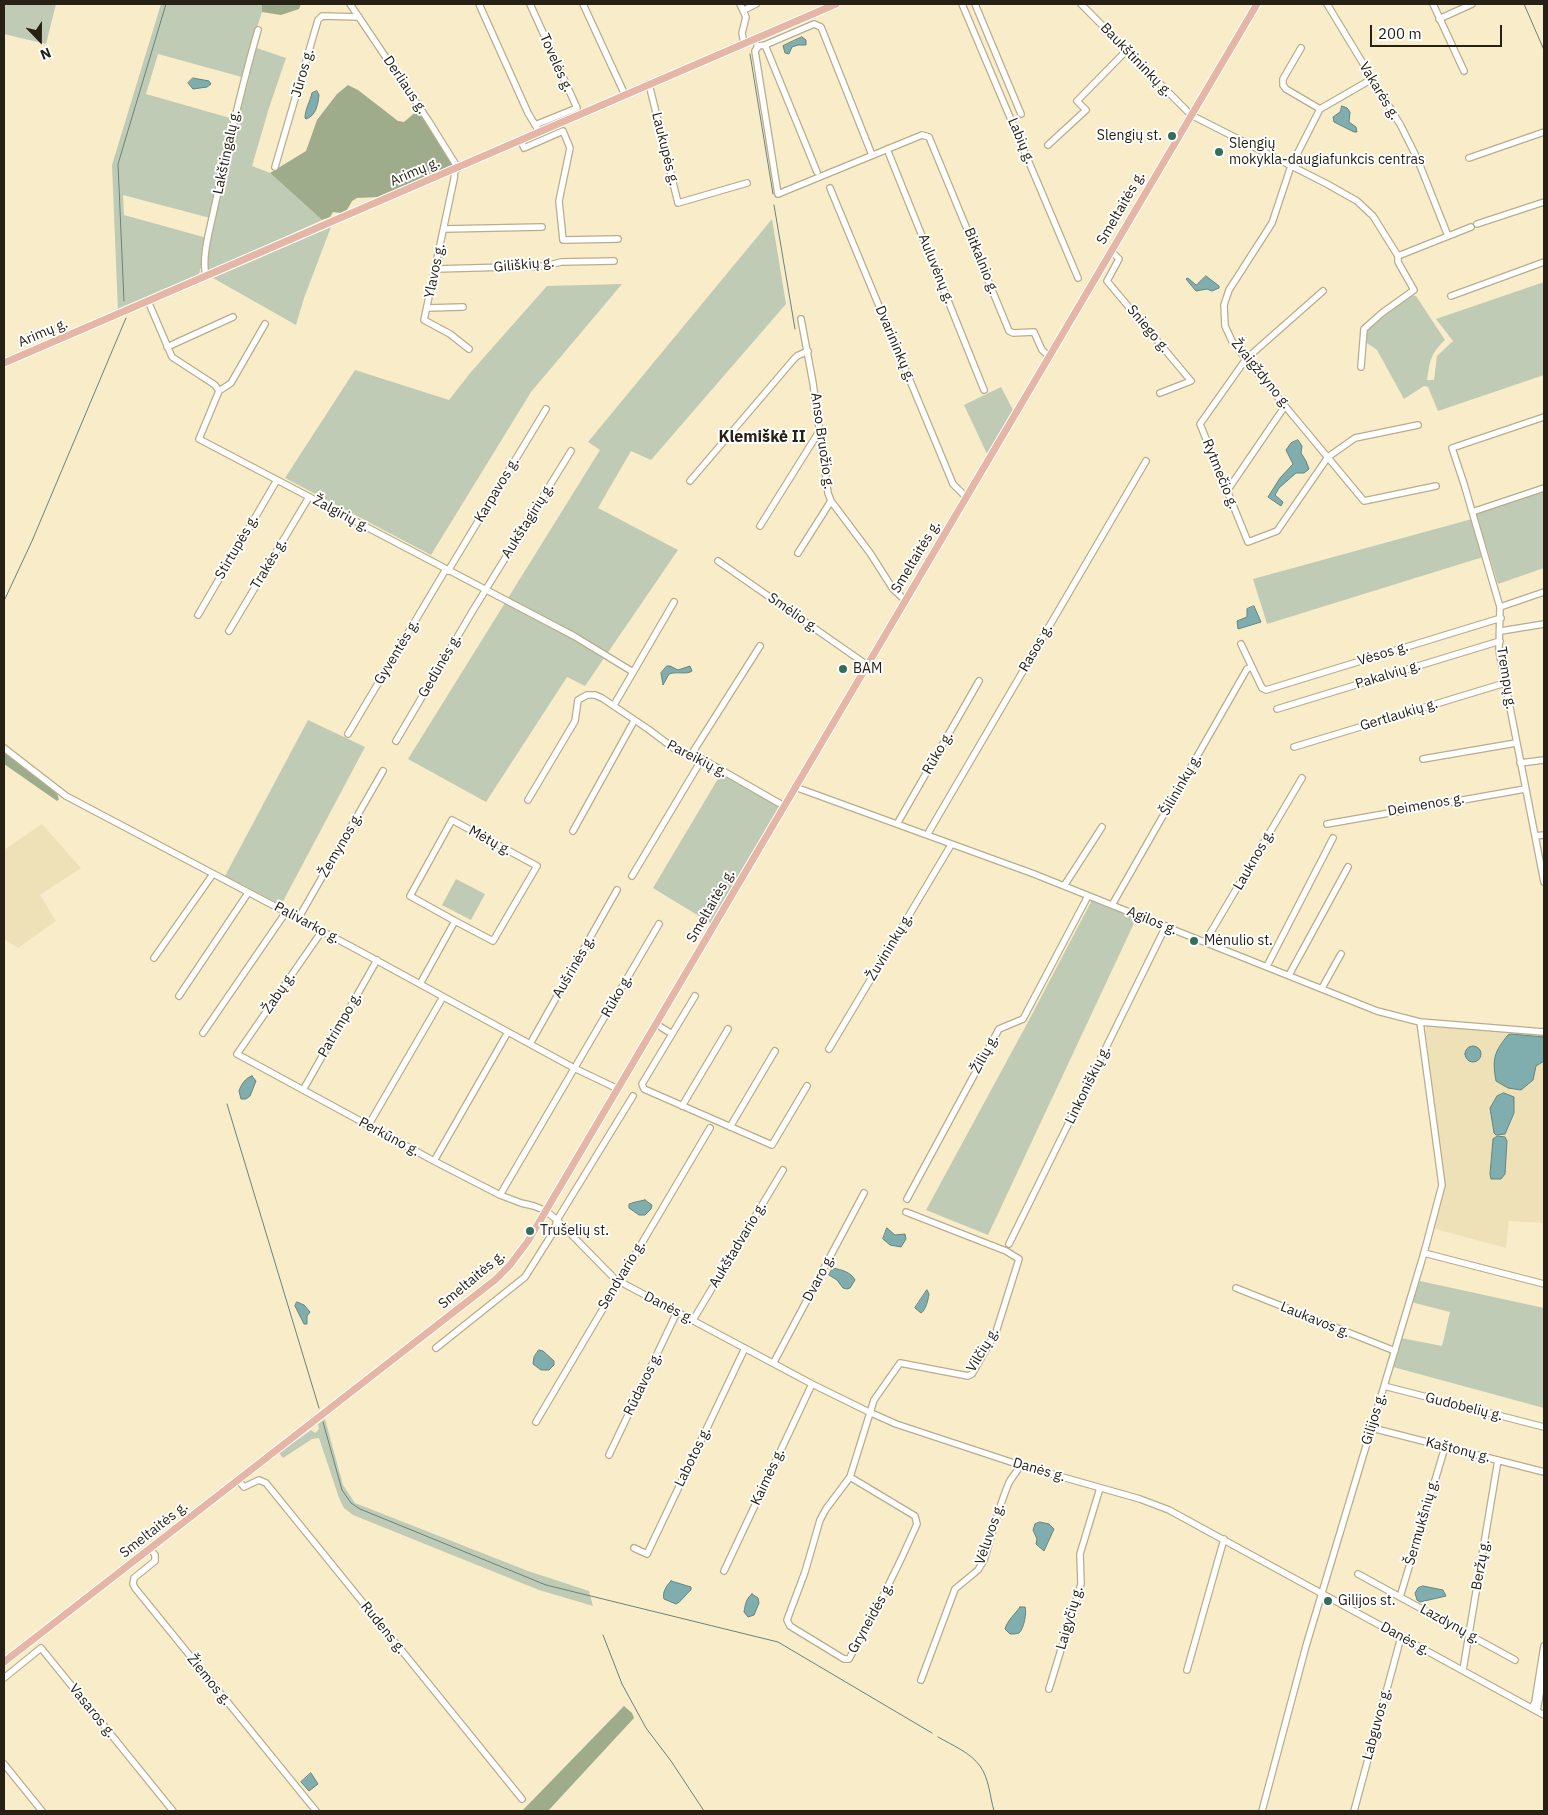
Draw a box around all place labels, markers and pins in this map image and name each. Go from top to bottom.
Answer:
place label: Slengių st. [1097,128,1162,144]
marker: Slengių st. [1166,130,1178,142]
place label: Slengių mokykla-daugiafunkcis centras [1229,136,1425,168]
marker: Slengių mokykla-daugiafunkcis centras [1213,146,1225,158]
place label: BAM [853,661,882,677]
marker: BAM [837,663,849,675]
place label: Mėnulio st. [1204,933,1273,949]
marker: Mėnulio st. [1188,935,1200,947]
place label: Trušelių st. [540,1223,609,1239]
marker: Trušelių st. [524,1225,536,1237]
place label: Gilijos st. [1338,1593,1395,1609]
marker: Gilijos st. [1322,1595,1334,1607]

